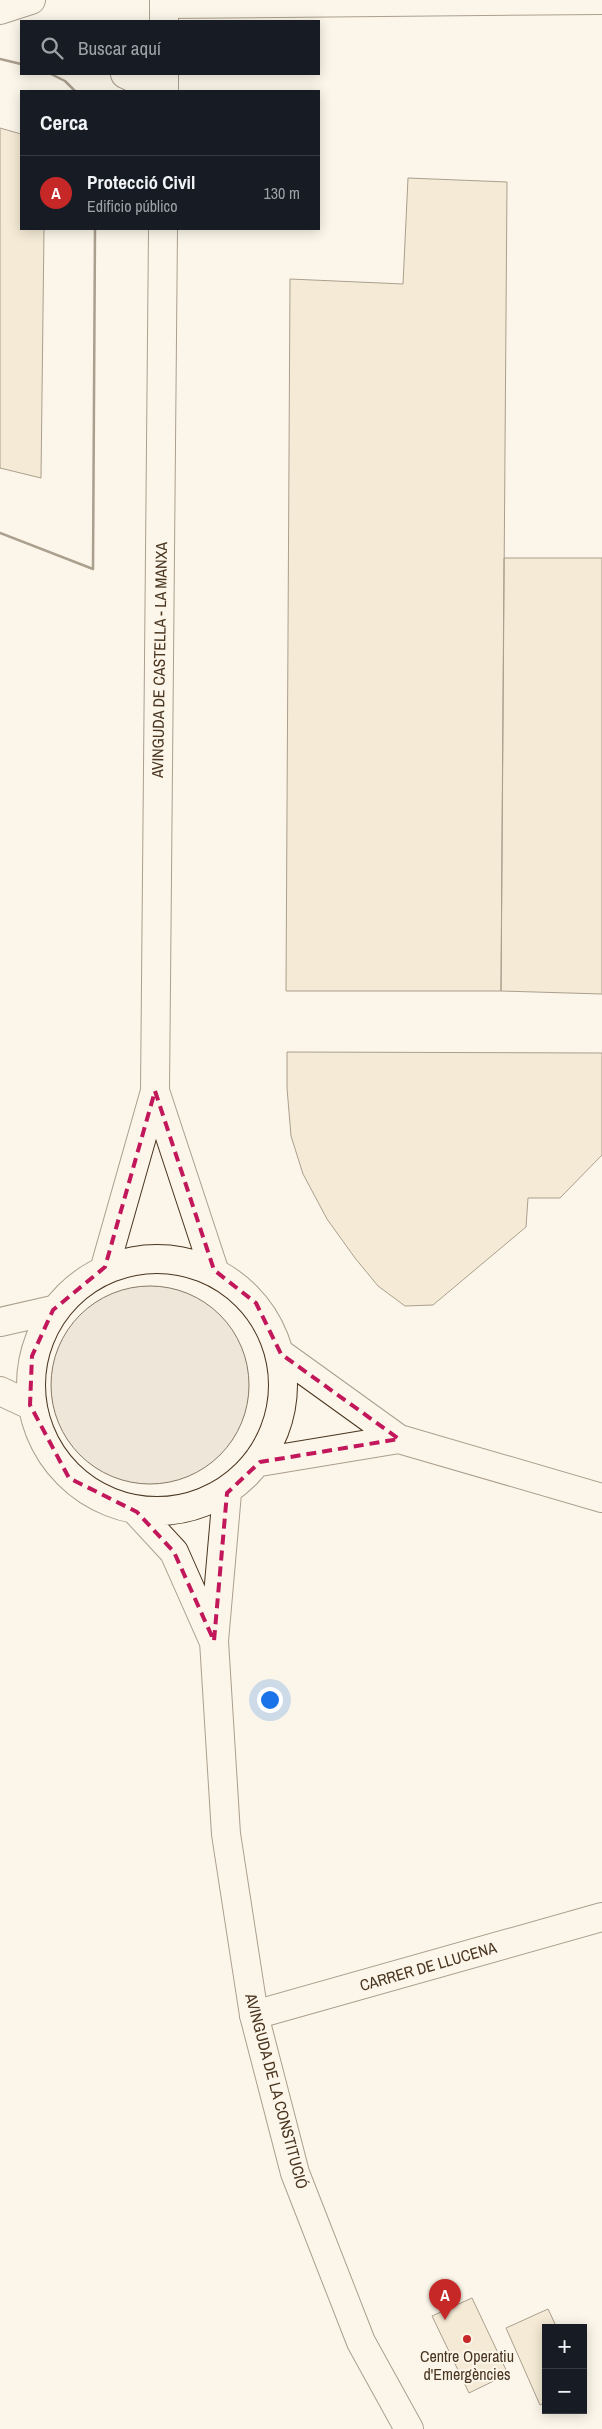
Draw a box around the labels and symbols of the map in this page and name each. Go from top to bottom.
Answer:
street label: AVINGUDA DE CASTELLA - LA MANXA [146,542,172,779]
your location [257,1687,283,1713]
street label: CARRER DE LLUCENA [357,1936,499,1996]
street label: AVINGUDA DE LA CONSTITUCIÓ [240,1990,314,2191]
pin: A [429,2279,461,2320]
marker: Centre Operatiu d'Emergències [461,2333,473,2345]
place label: Centre Operatiu d'Emergències [420,2345,514,2385]

